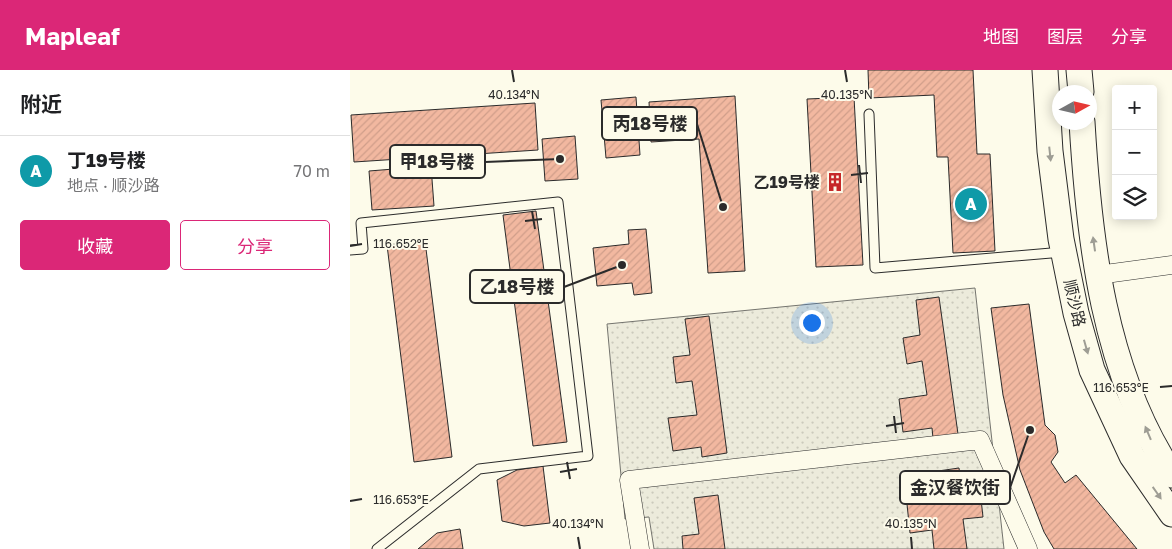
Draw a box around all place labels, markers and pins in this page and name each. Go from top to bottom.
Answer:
callout: 丙18号楼 [602,107,697,140]
callout: 甲18号楼 [390,145,485,178]
building icon: 乙19号楼 [824,171,846,193]
place label: 乙19号楼 [754,172,820,192]
pin: A [955,185,987,223]
callout: 乙18号楼 [470,270,564,303]
callout: 金汉餐饮街 [900,471,1010,504]

